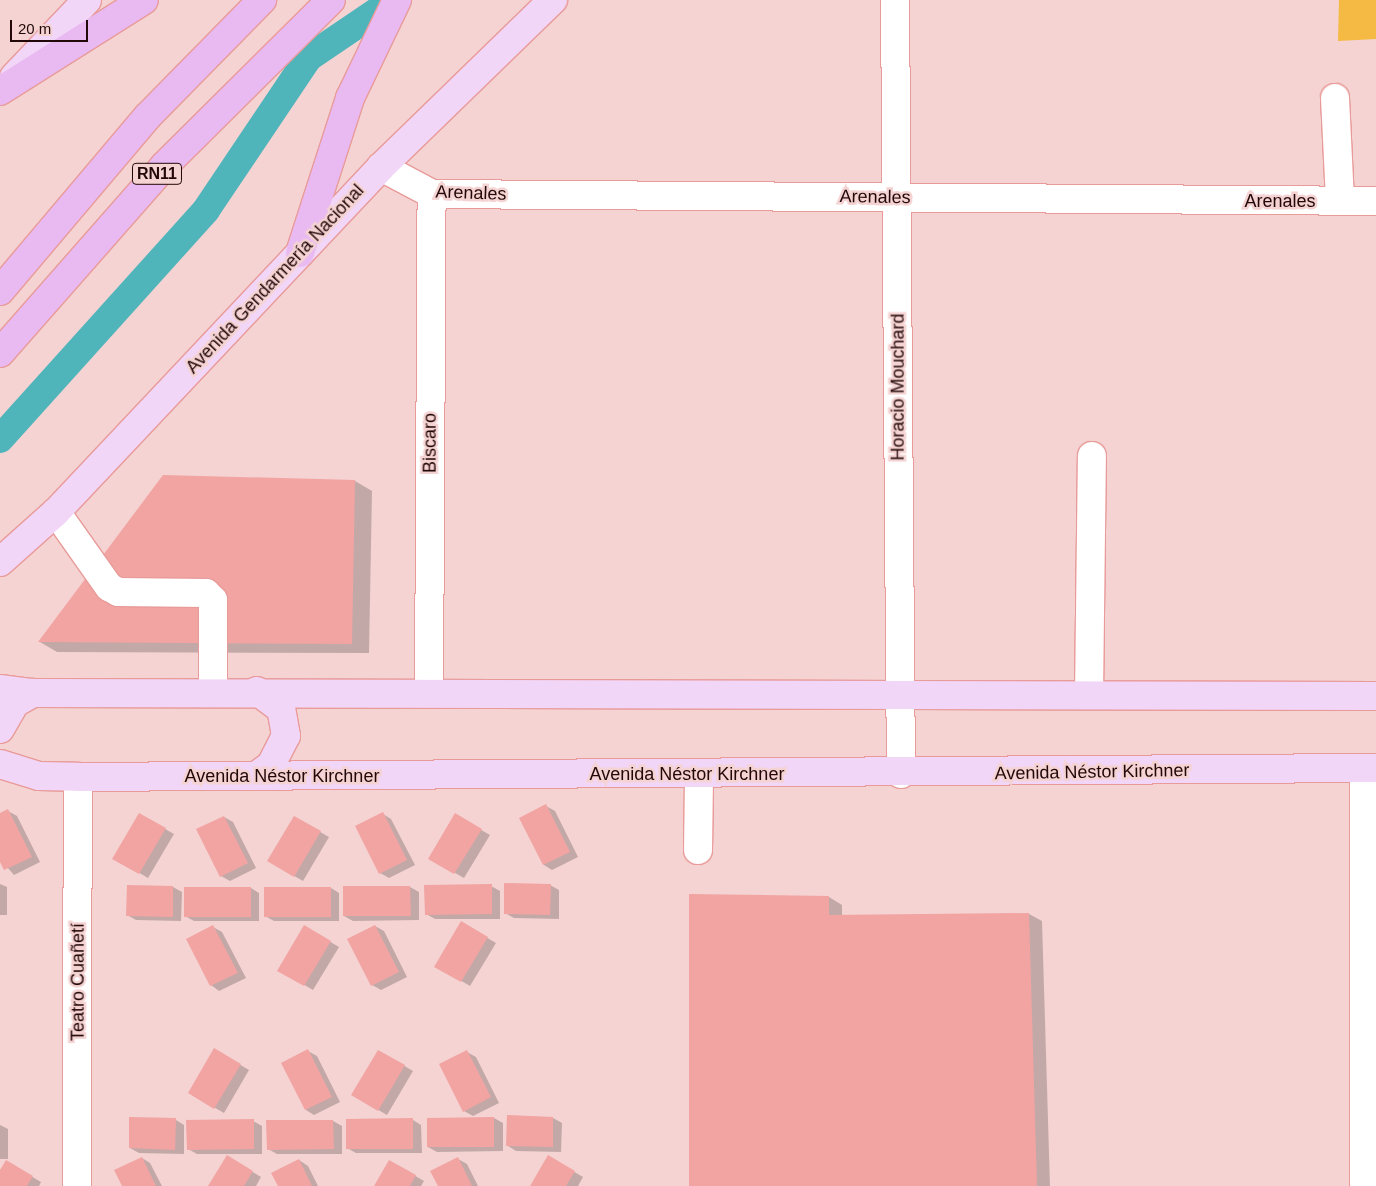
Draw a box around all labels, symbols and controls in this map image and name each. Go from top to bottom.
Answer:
scale bar [12,10,90,42]
text: 20 m [18,20,51,37]
road number: RN11 [131,160,183,188]
street label: Avenida Gendarmería Nacional [182,180,368,378]
street label: Arenales [435,181,507,205]
street label: Arenales [839,186,911,208]
street label: Arenales [1244,190,1316,212]
street label: Horacio Mouchard [887,313,909,461]
street label: Biscaro [419,413,441,473]
street label: Avenida Néstor Kirchner [994,760,1190,784]
street label: Avenida Néstor Kirchner [590,763,784,785]
street label: Avenida Néstor Kirchner [185,765,379,787]
street label: Teatro Cuañetí [67,923,89,1041]

